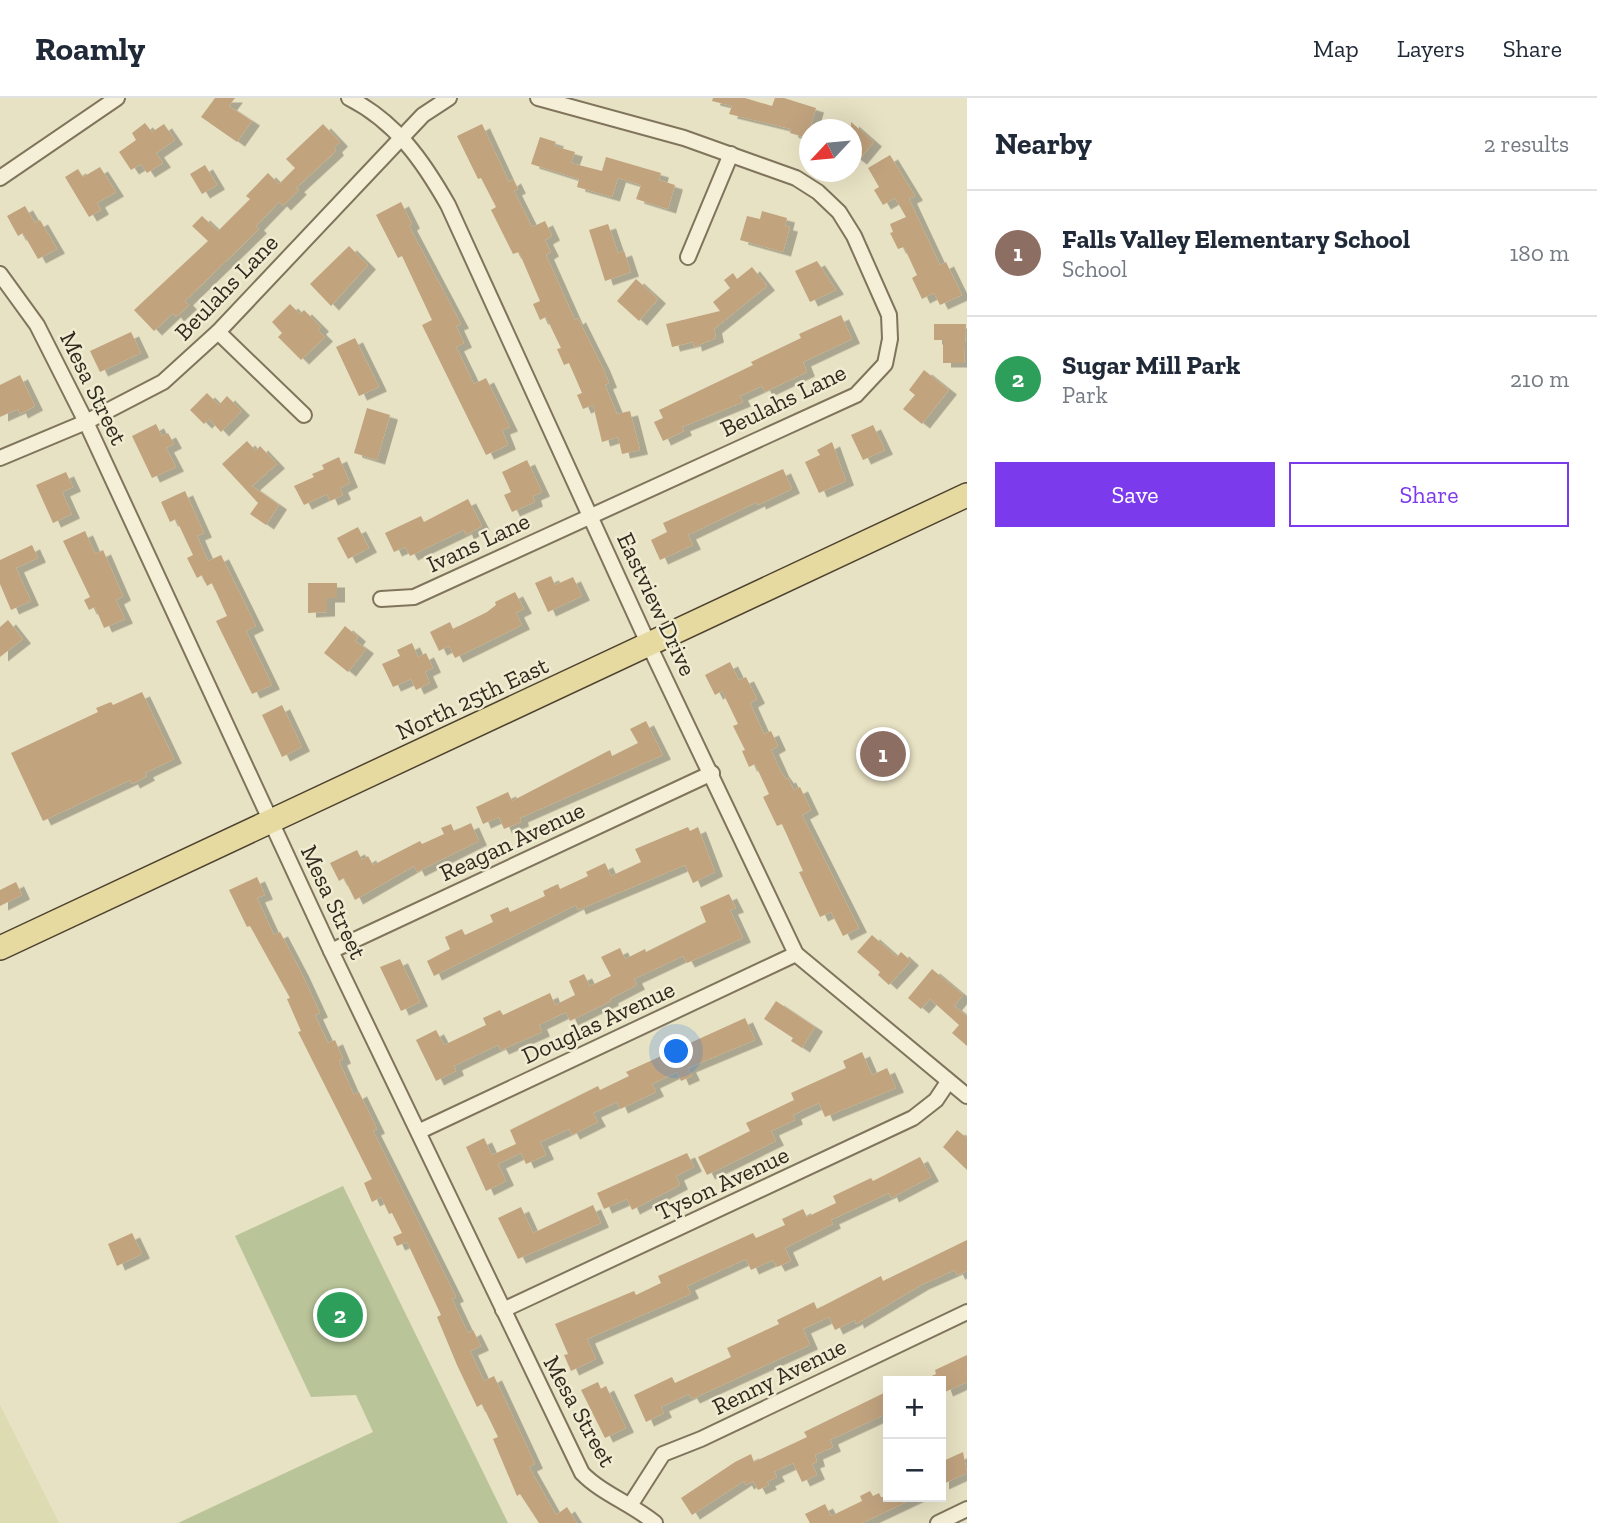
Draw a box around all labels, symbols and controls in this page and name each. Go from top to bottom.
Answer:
text: Roamly [35,29,145,68]
text: Map [1313,34,1359,63]
text: Layers [1397,34,1465,63]
text: Share [1503,34,1562,63]
north arrow [799,119,862,182]
text: Nearby [995,126,1092,162]
text: 2 results [1484,130,1569,158]
text: Falls Valley Elementary School [1062,223,1410,255]
street label: Beulahs Lane [168,228,284,346]
text: 1 [1013,239,1023,267]
text: 180 m [1509,239,1569,267]
text: School [1062,255,1127,283]
street label: Mesa Street [54,327,134,450]
text: Sugar Mill Park [1062,349,1240,381]
street label: Beulahs Lane [715,357,851,443]
text: 2 [1012,365,1024,393]
text: 210 m [1510,365,1569,393]
text: Park [1062,381,1108,409]
button: Save [995,462,1275,527]
button: Share [1289,462,1569,527]
street label: Ivans Lane [422,506,534,578]
street label: Eastview Drive [611,528,703,680]
street label: North 25th East [391,650,553,746]
pin: 1 [860,728,906,780]
street label: Reagan Avenue [435,795,589,887]
street label: Mesa Street [295,840,373,964]
street label: Douglas Avenue [517,974,679,1070]
your location [659,1034,693,1068]
street label: Tyson Avenue [651,1139,793,1227]
pin: 2 [317,1289,363,1341]
street label: Renny Avenue [707,1331,851,1421]
street label: Mesa Street [538,1350,622,1472]
map controls [883,1376,946,1502]
button: + [883,1376,946,1439]
button: − [883,1439,946,1502]

